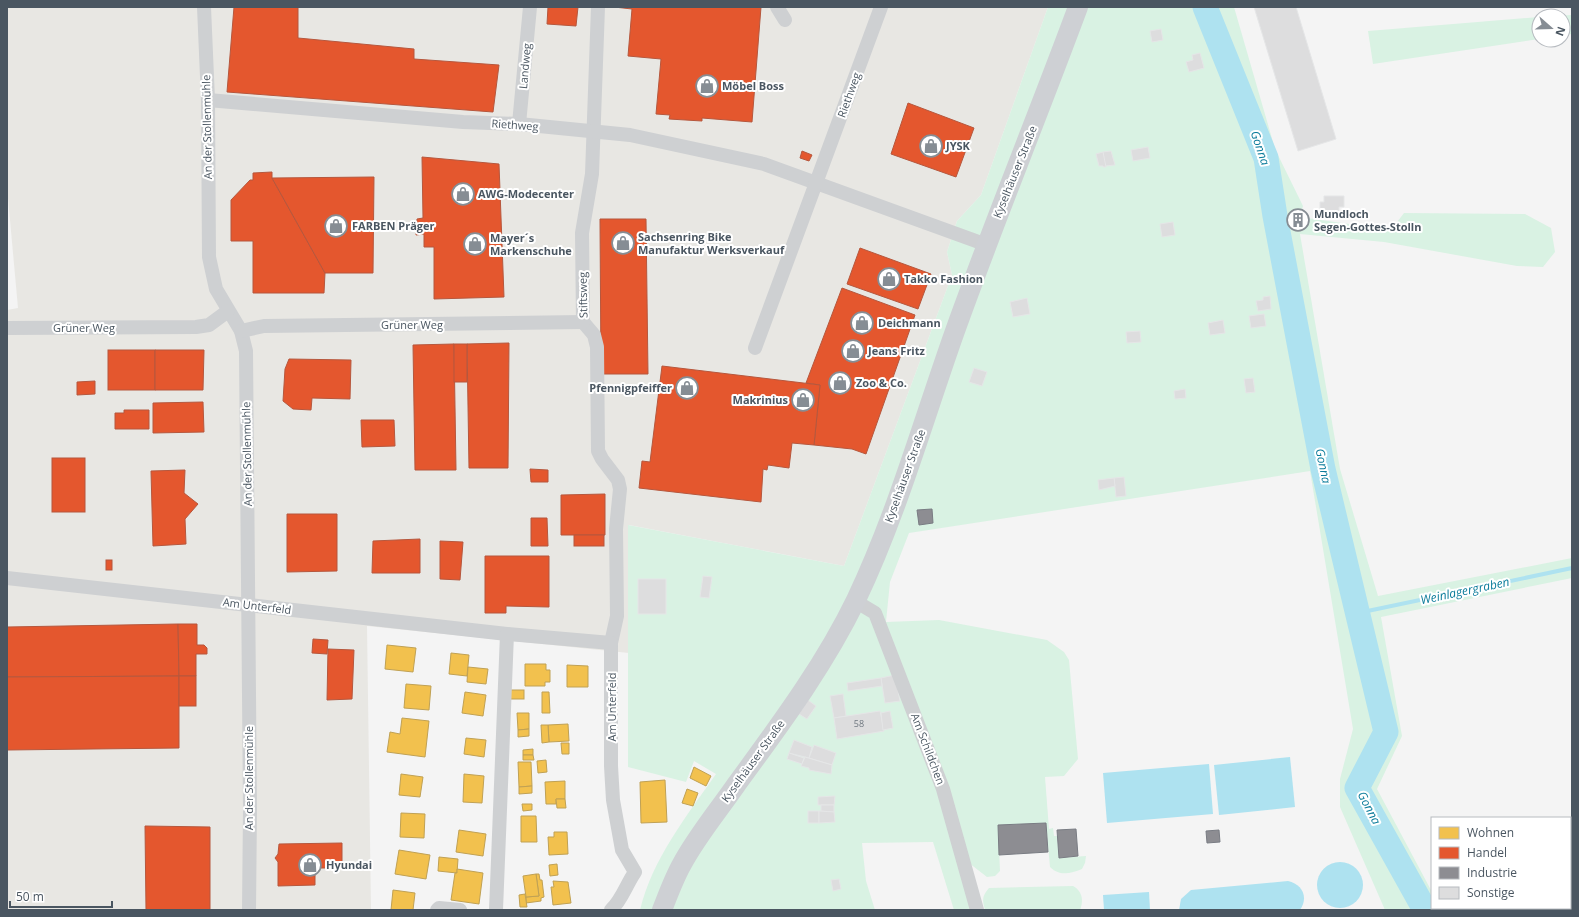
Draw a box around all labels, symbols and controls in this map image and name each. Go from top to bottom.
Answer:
north arrow [1531,8,1571,48]
text: N [1552,25,1569,38]
street label: Landweg [515,42,534,90]
street label: Riethweg [833,70,864,120]
shop icon: Möbel Boss [694,73,720,99]
street label: An der Stollenmühle [198,75,215,179]
place label: Möbel Boss [722,78,785,93]
street label: Riethweg [491,115,539,134]
street label: Kyselhäuser Straße [989,123,1040,220]
water label: Gonna [1247,128,1274,168]
shop icon: JYSK [918,133,944,159]
place label: JYSK [945,138,971,153]
shop icon: AWG-Modecenter [450,181,476,207]
place label: AWG-Modecenter [478,186,574,201]
place label: Mundloch Segen-Gottes-Stolln [1314,206,1421,234]
building icon: Mundloch Segen-Gottes-Stolln [1285,207,1311,233]
shop icon: FARBEN Präger [323,213,349,239]
place label: FARBEN Präger [352,218,435,233]
place label: Sachsenring Bike Manufaktur Werksverkauf [638,229,785,257]
place label: Mayer´s Markenschuhe [490,230,572,258]
shop icon: Sachsenring Bike Manufaktur Werksverkauf [610,230,636,256]
shop icon: Mayer´s Markenschuhe [462,231,488,257]
shop icon: Takko Fashion [876,266,902,292]
place label: Takko Fashion [904,271,983,286]
street label: Stiftsweg [575,272,590,318]
shop icon: Deichmann [849,310,875,336]
place label: Deichmann [878,315,941,330]
street label: Grüner Weg [381,317,443,332]
street label: Grüner Weg [53,320,115,335]
shop icon: Jeans Fritz [840,338,866,364]
place label: Jeans Fritz [867,343,926,358]
shop icon: Zoo & Co. [827,370,853,396]
shop icon: Pfennigpfeiffer [674,375,700,401]
place label: Zoo & Co. [856,375,907,390]
place label: Pfennigpfeiffer [589,380,672,395]
shop icon: Makrinius [790,387,816,413]
place label: Makrinius [733,392,789,407]
street label: An der Stollenmühle [238,402,255,506]
street label: Kyselhäuser Straße [881,427,928,525]
water label: Gonna [1311,447,1336,485]
water label: Weinlagergraben [1419,573,1511,608]
street label: Am Unterfeld [222,594,292,617]
street label: Am Unterfeld [604,673,619,741]
street label: Am Schildchen [908,711,949,787]
street label: Kyselhäuser Straße [718,716,788,805]
house number: 58 [854,717,864,730]
street label: An der Stollenmühle [241,726,256,830]
water label: Gonna [1354,788,1385,828]
legend [1431,817,1571,909]
text: Wohnen [1467,824,1514,841]
text: Handel [1467,844,1507,861]
shop icon: Hyundai [297,852,323,878]
place label: Hyundai [326,857,372,872]
text: Industrie [1467,864,1517,881]
scale bar [10,883,112,909]
text: Sonstige [1467,884,1515,901]
text: 50 m [16,888,44,905]

